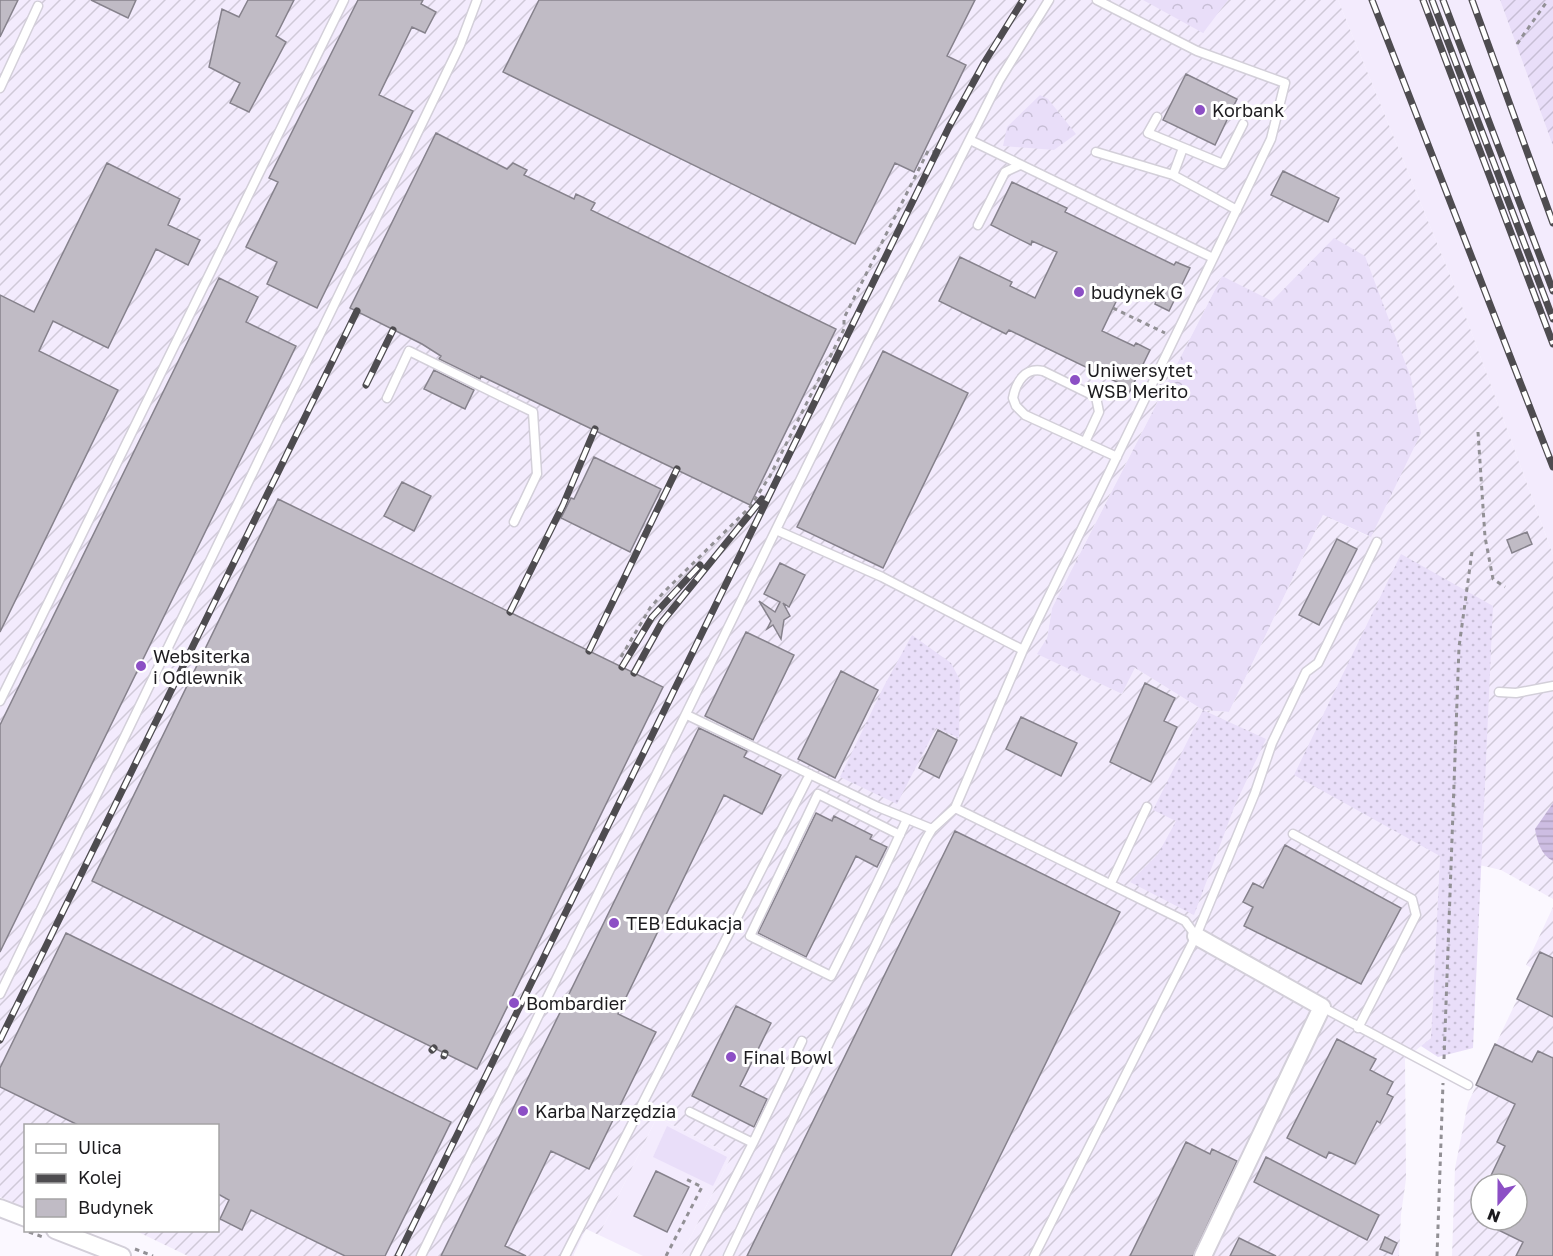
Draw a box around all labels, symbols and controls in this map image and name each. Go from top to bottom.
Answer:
place label: Korbank [1212,99,1284,121]
marker: Korbank [1193,103,1207,117]
place label: budynek G [1091,281,1183,303]
marker: budynek G [1072,285,1086,299]
place label: Uniwersytet WSB Merito [1087,359,1193,402]
marker: Uniwersytet WSB Merito [1068,373,1082,387]
place label: Websiterka i Odlewnik [153,645,250,688]
marker: Websiterka i Odlewnik [134,659,148,673]
place label: TEB Edukacja [626,912,742,934]
marker: TEB Edukacja [607,916,621,930]
place label: Bombardier [526,992,626,1014]
marker: Bombardier [507,996,521,1010]
place label: Final Bowl [743,1046,833,1068]
marker: Final Bowl [724,1050,738,1064]
place label: Karba Narzędzia [535,1100,676,1122]
marker: Karba Narzędzia [516,1104,530,1118]
legend [24,1124,219,1232]
text: Ulica [78,1136,122,1158]
text: Kolej [78,1166,122,1188]
north arrow [1469,1172,1529,1232]
text: Budynek [78,1196,154,1218]
text: N [1484,1204,1503,1228]

